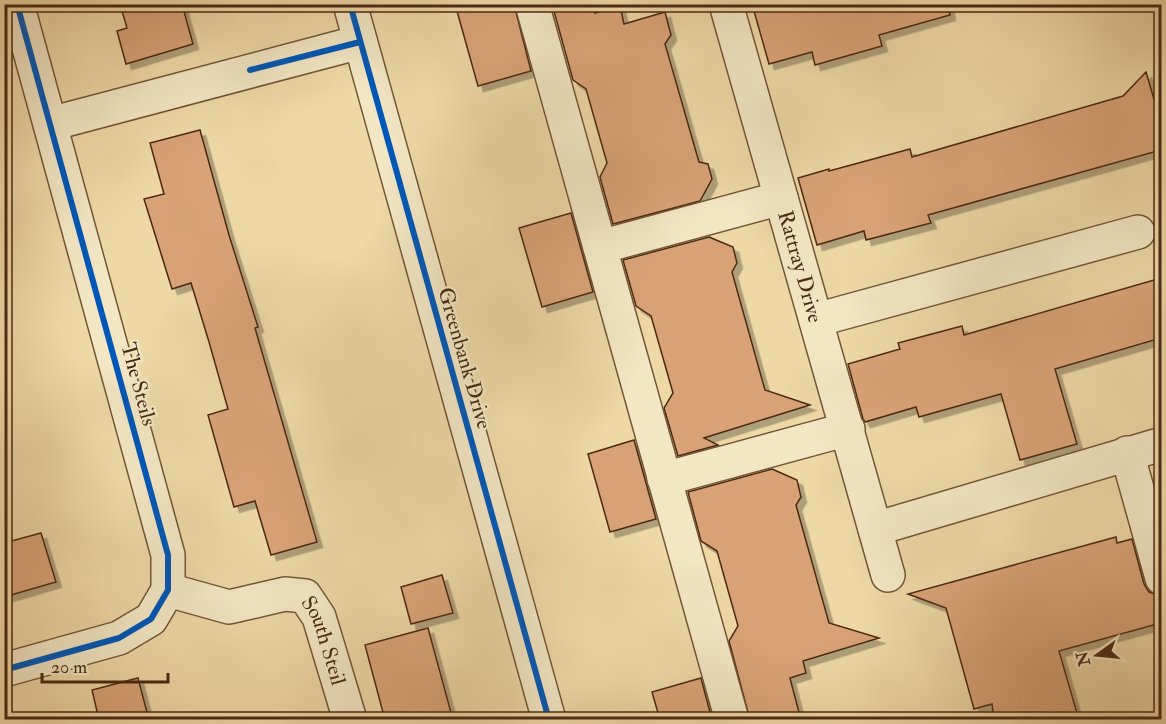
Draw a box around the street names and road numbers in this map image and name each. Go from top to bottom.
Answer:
street label: Rattray Drive [771,208,829,326]
street label: Greenbank Drive [431,284,498,432]
street label: The Steils [114,339,163,429]
street label: South Steil [295,591,352,689]

